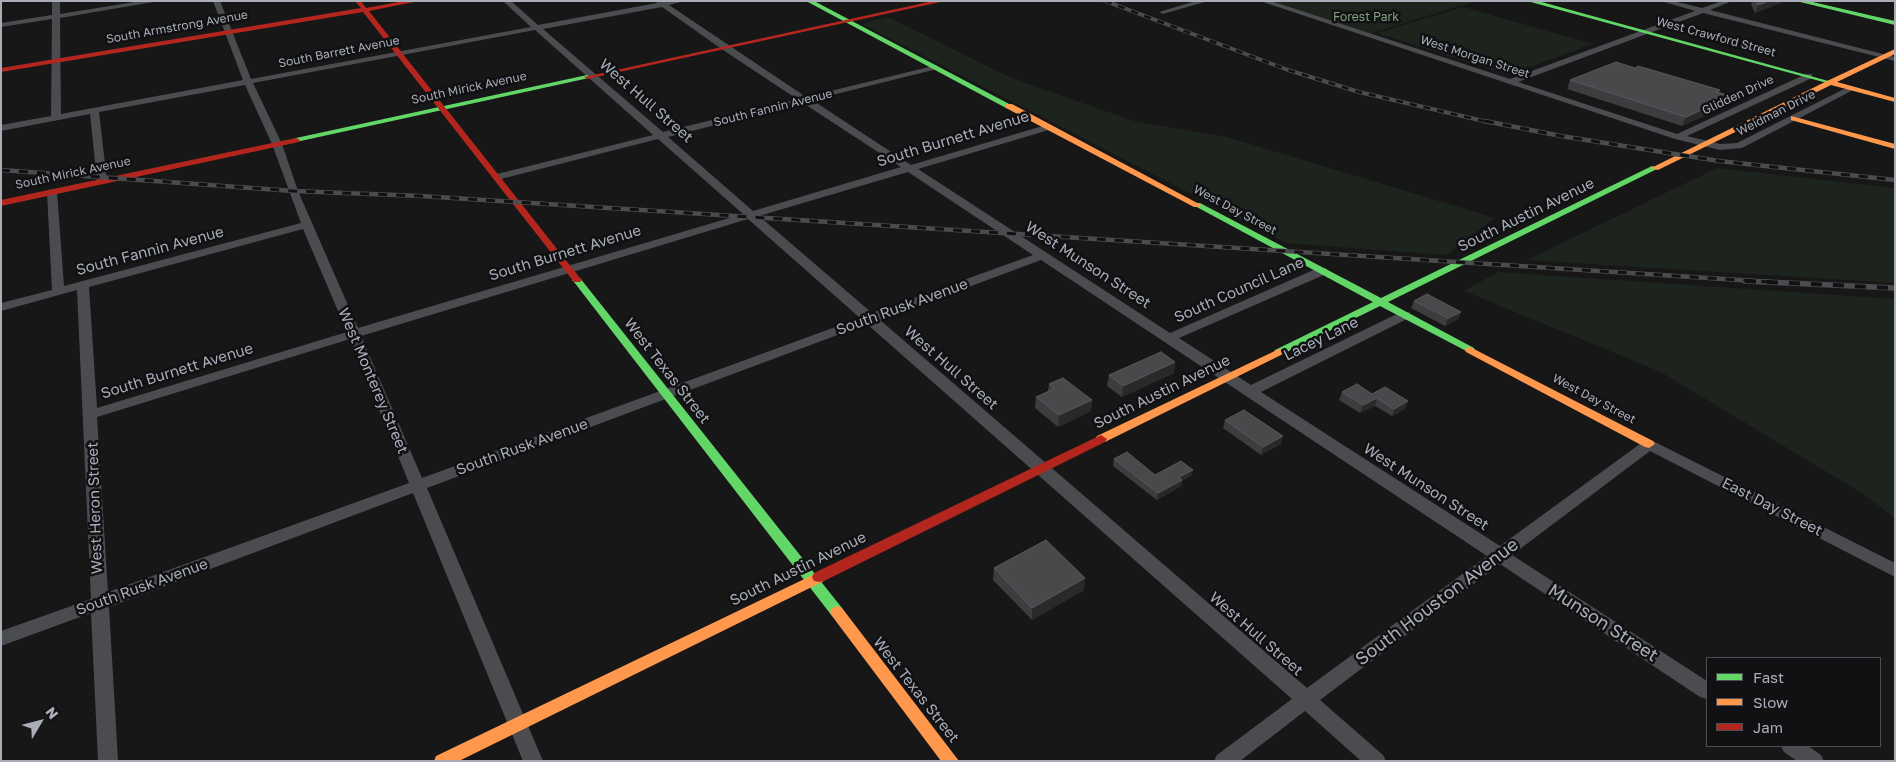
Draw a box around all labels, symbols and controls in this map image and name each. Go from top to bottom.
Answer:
street label: South Armstrong Avenue [105,7,249,47]
park label: Forest Park [1333,10,1399,24]
street label: West Crawford Street [1655,14,1777,60]
street label: West Morgan Street [1418,32,1532,82]
street label: South Barrett Avenue [277,33,401,71]
street label: West Hull Street [595,55,697,147]
street label: South Mirick Avenue [410,69,528,107]
street label: Glidden Drive [1700,72,1776,118]
street label: South Fannin Avenue [712,86,834,130]
street label: Weidman Drive [1734,87,1818,139]
street label: South Burnett Avenue [875,107,1031,171]
street label: South Mirick Avenue [14,154,132,192]
street label: South Austin Avenue [1455,174,1597,256]
street label: West Day Street [1191,182,1279,238]
street label: West Munson Street [1022,218,1154,312]
street label: South Burnett Avenue [487,221,643,285]
street label: South Fannin Avenue [74,223,226,279]
street label: South Council Lane [1171,253,1307,327]
street label: South Rusk Avenue [834,275,970,339]
street label: West Monterey Street [334,305,412,457]
street label: Lacey Lane [1281,313,1361,365]
street label: West Texas Street [620,315,714,427]
street label: West Hull Street [900,322,1002,414]
street label: South Burnett Avenue [99,339,255,403]
street label: South Austin Avenue [1091,351,1233,433]
street label: West Day Street [1550,371,1638,427]
street label: South Rusk Avenue [454,415,590,479]
street label: West Munson Street [1360,440,1492,534]
street label: West Heron Street [84,442,106,574]
street label: East Day Street [1719,474,1825,540]
street label: South Austin Avenue [727,528,869,610]
street label: South Houston Avenue [1351,534,1523,670]
street label: South Rusk Avenue [74,555,210,619]
street label: Munson Street [1544,579,1662,667]
street label: West Hull Street [1205,588,1307,680]
street label: West Texas Street [869,634,963,746]
legend [1706,657,1881,747]
text: Fast [1753,668,1784,686]
text: Slow [1753,693,1788,711]
north arrow [15,697,65,747]
text: N [42,703,62,722]
text: Jam [1753,718,1783,736]

